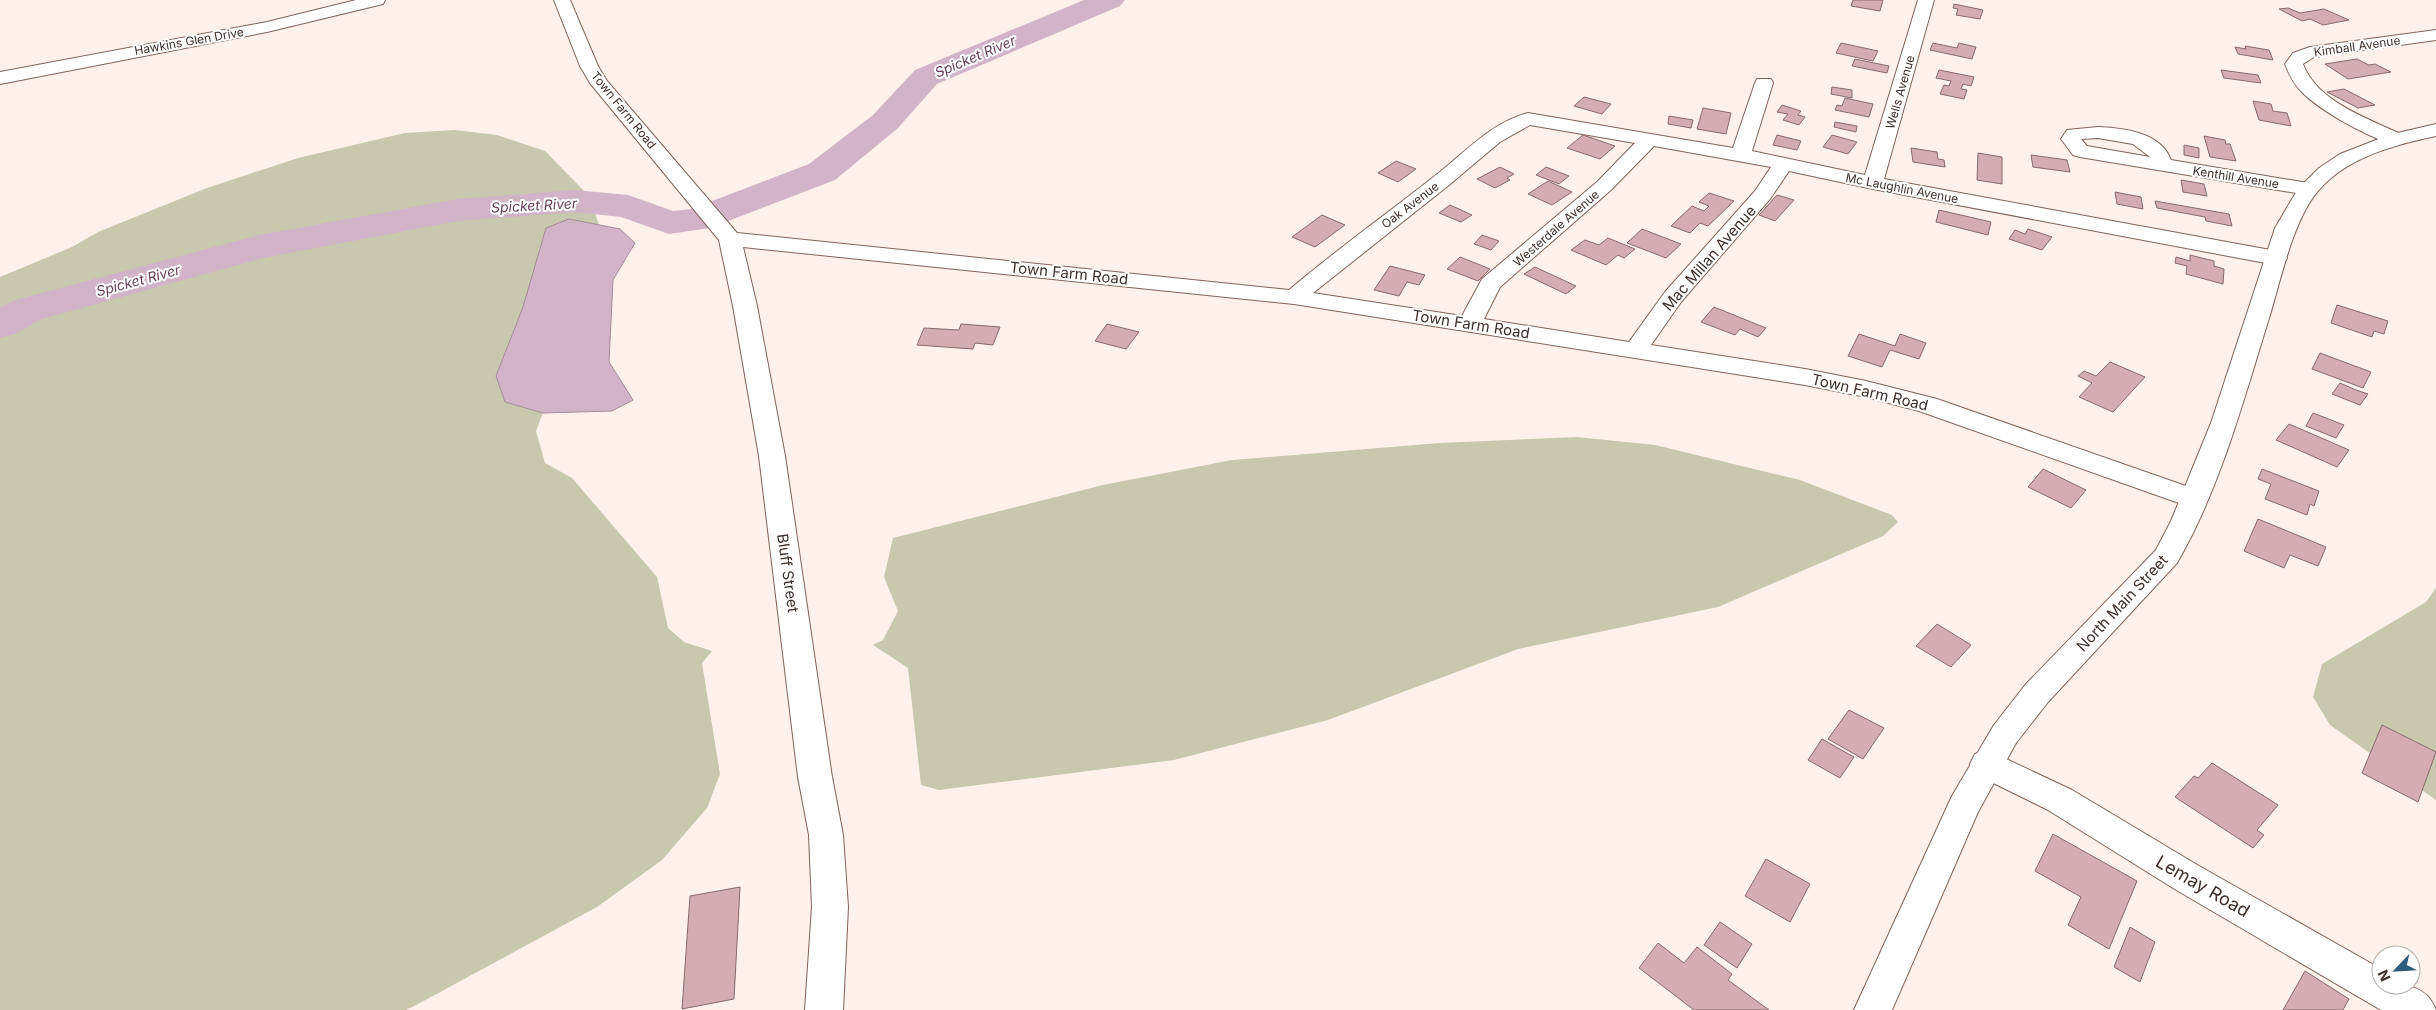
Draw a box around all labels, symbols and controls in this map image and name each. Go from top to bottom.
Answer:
street label: Hawkins Glen Drive [133,24,245,58]
water label: Spicket River [932,31,1019,81]
street label: Kimball Avenue [2313,33,2401,59]
street label: Wells Avenue [1882,53,1918,131]
street label: Town Farm Road [588,68,660,152]
street label: Kenthill Avenue [2192,163,2280,191]
street label: Mc Laughlin Avenue [1844,170,1960,206]
street label: Oak Avenue [1378,179,1442,231]
street label: Westerdale Avenue [1510,187,1602,269]
water label: Spicket River [490,194,578,216]
street label: Mac Millan Avenue [1658,201,1760,315]
street label: Town Farm Road [1009,257,1129,289]
water label: Spicket River [94,260,183,299]
street label: Town Farm Road [1411,305,1531,343]
street label: Town Farm Road [1810,369,1930,415]
street label: Bluff Street [773,532,803,614]
street label: North Main Street [2072,551,2172,655]
street label: Lemay Road [2152,851,2254,921]
north arrow [2371,945,2421,995]
text: N [2374,967,2394,984]

